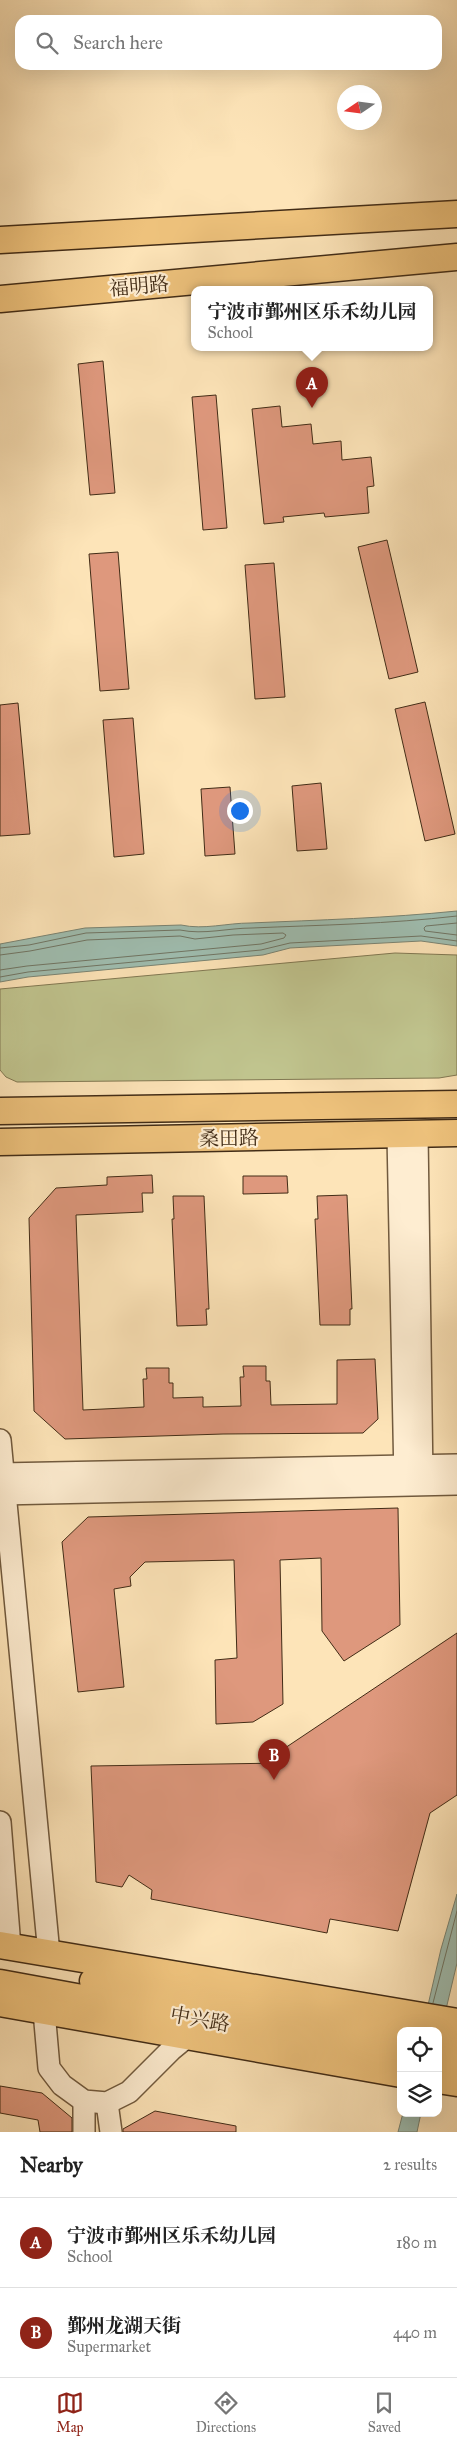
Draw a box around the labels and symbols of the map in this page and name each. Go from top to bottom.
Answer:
north arrow [337,85,382,130]
street label: 福明路 [108,271,170,301]
pin: A [296,367,328,408]
your location [227,798,253,824]
street label: 桑田路 [199,1125,259,1151]
pin: B [258,1739,290,1780]
street label: 中兴路 [168,2002,232,2036]

